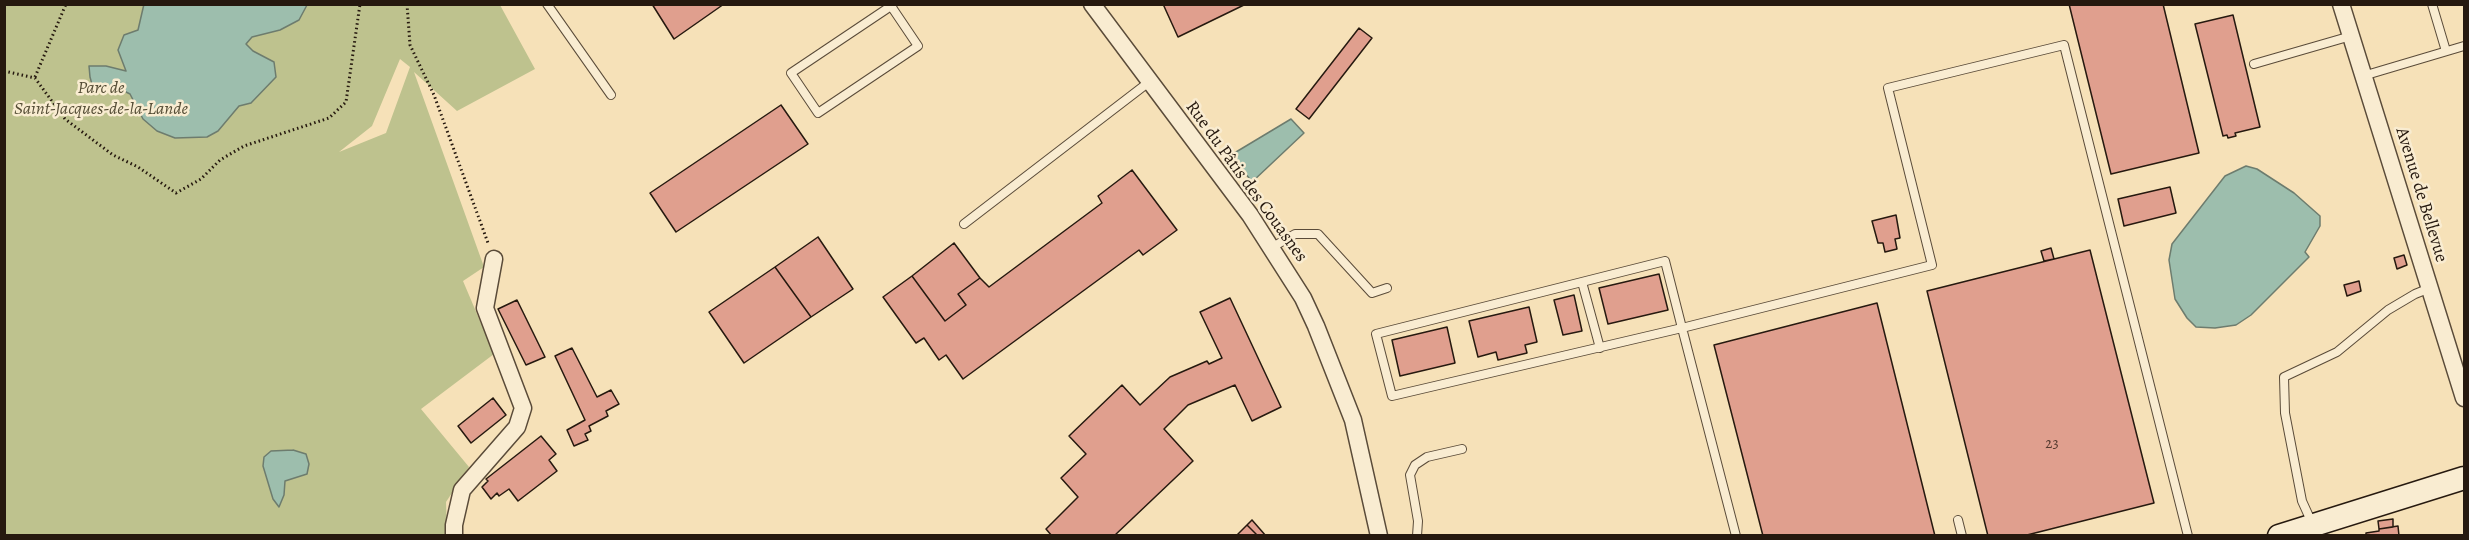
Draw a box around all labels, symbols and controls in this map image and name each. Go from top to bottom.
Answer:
park label: Parc de Saint-Jacques-de-la-Lande [14,78,188,121]
street label: Rue du Pâtis des Couasnes [1180,97,1312,267]
street label: Avenue de Bellevue [2390,125,2452,265]
house number: 23 [2045,435,2059,453]

